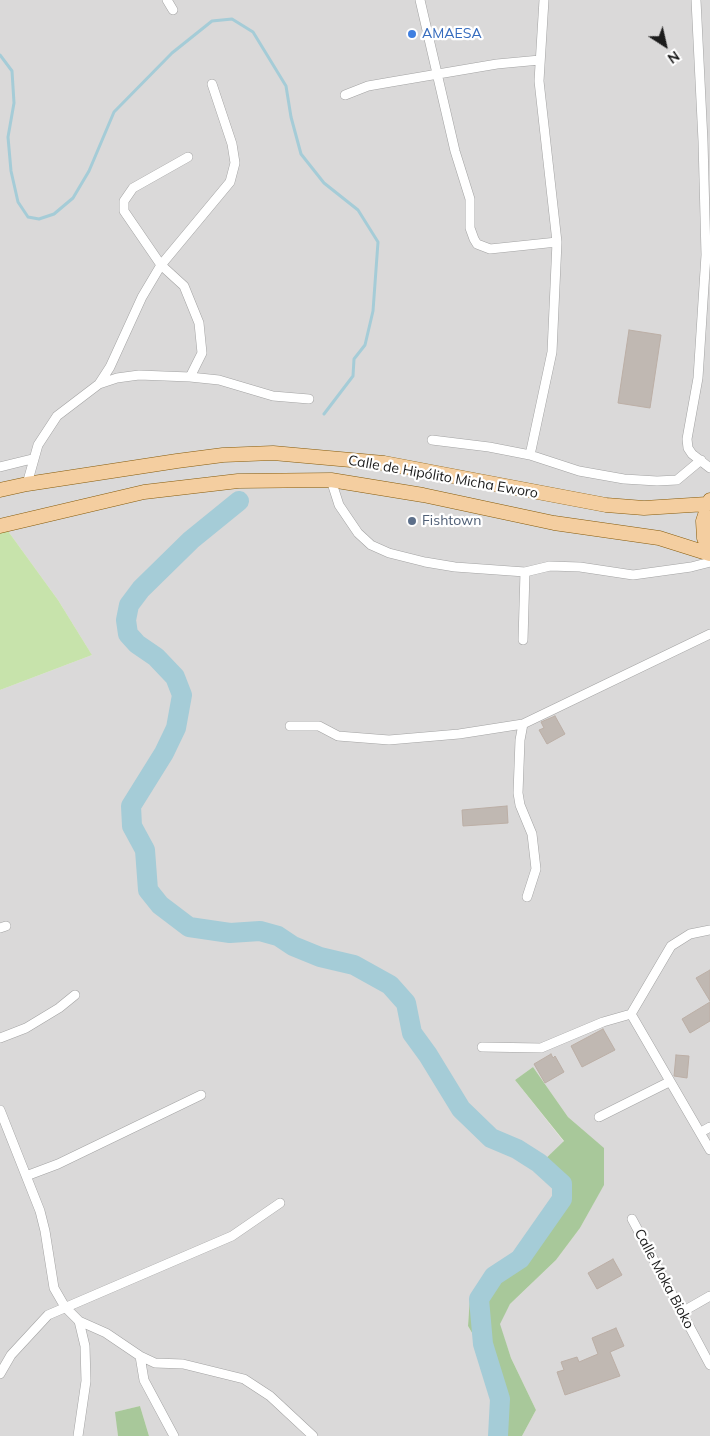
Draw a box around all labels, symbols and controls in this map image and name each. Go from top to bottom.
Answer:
north arrow [640,20,690,70]
place label: AMAESA [422,26,482,42]
marker: AMAESA [406,28,418,40]
text: N [664,47,683,68]
street label: Calle de Hipólito Micha Eworo [347,452,539,502]
place label: Fishtown [422,513,481,529]
marker: Fishtown [406,515,418,527]
street label: Calle Moka Bioko [631,1226,697,1332]

